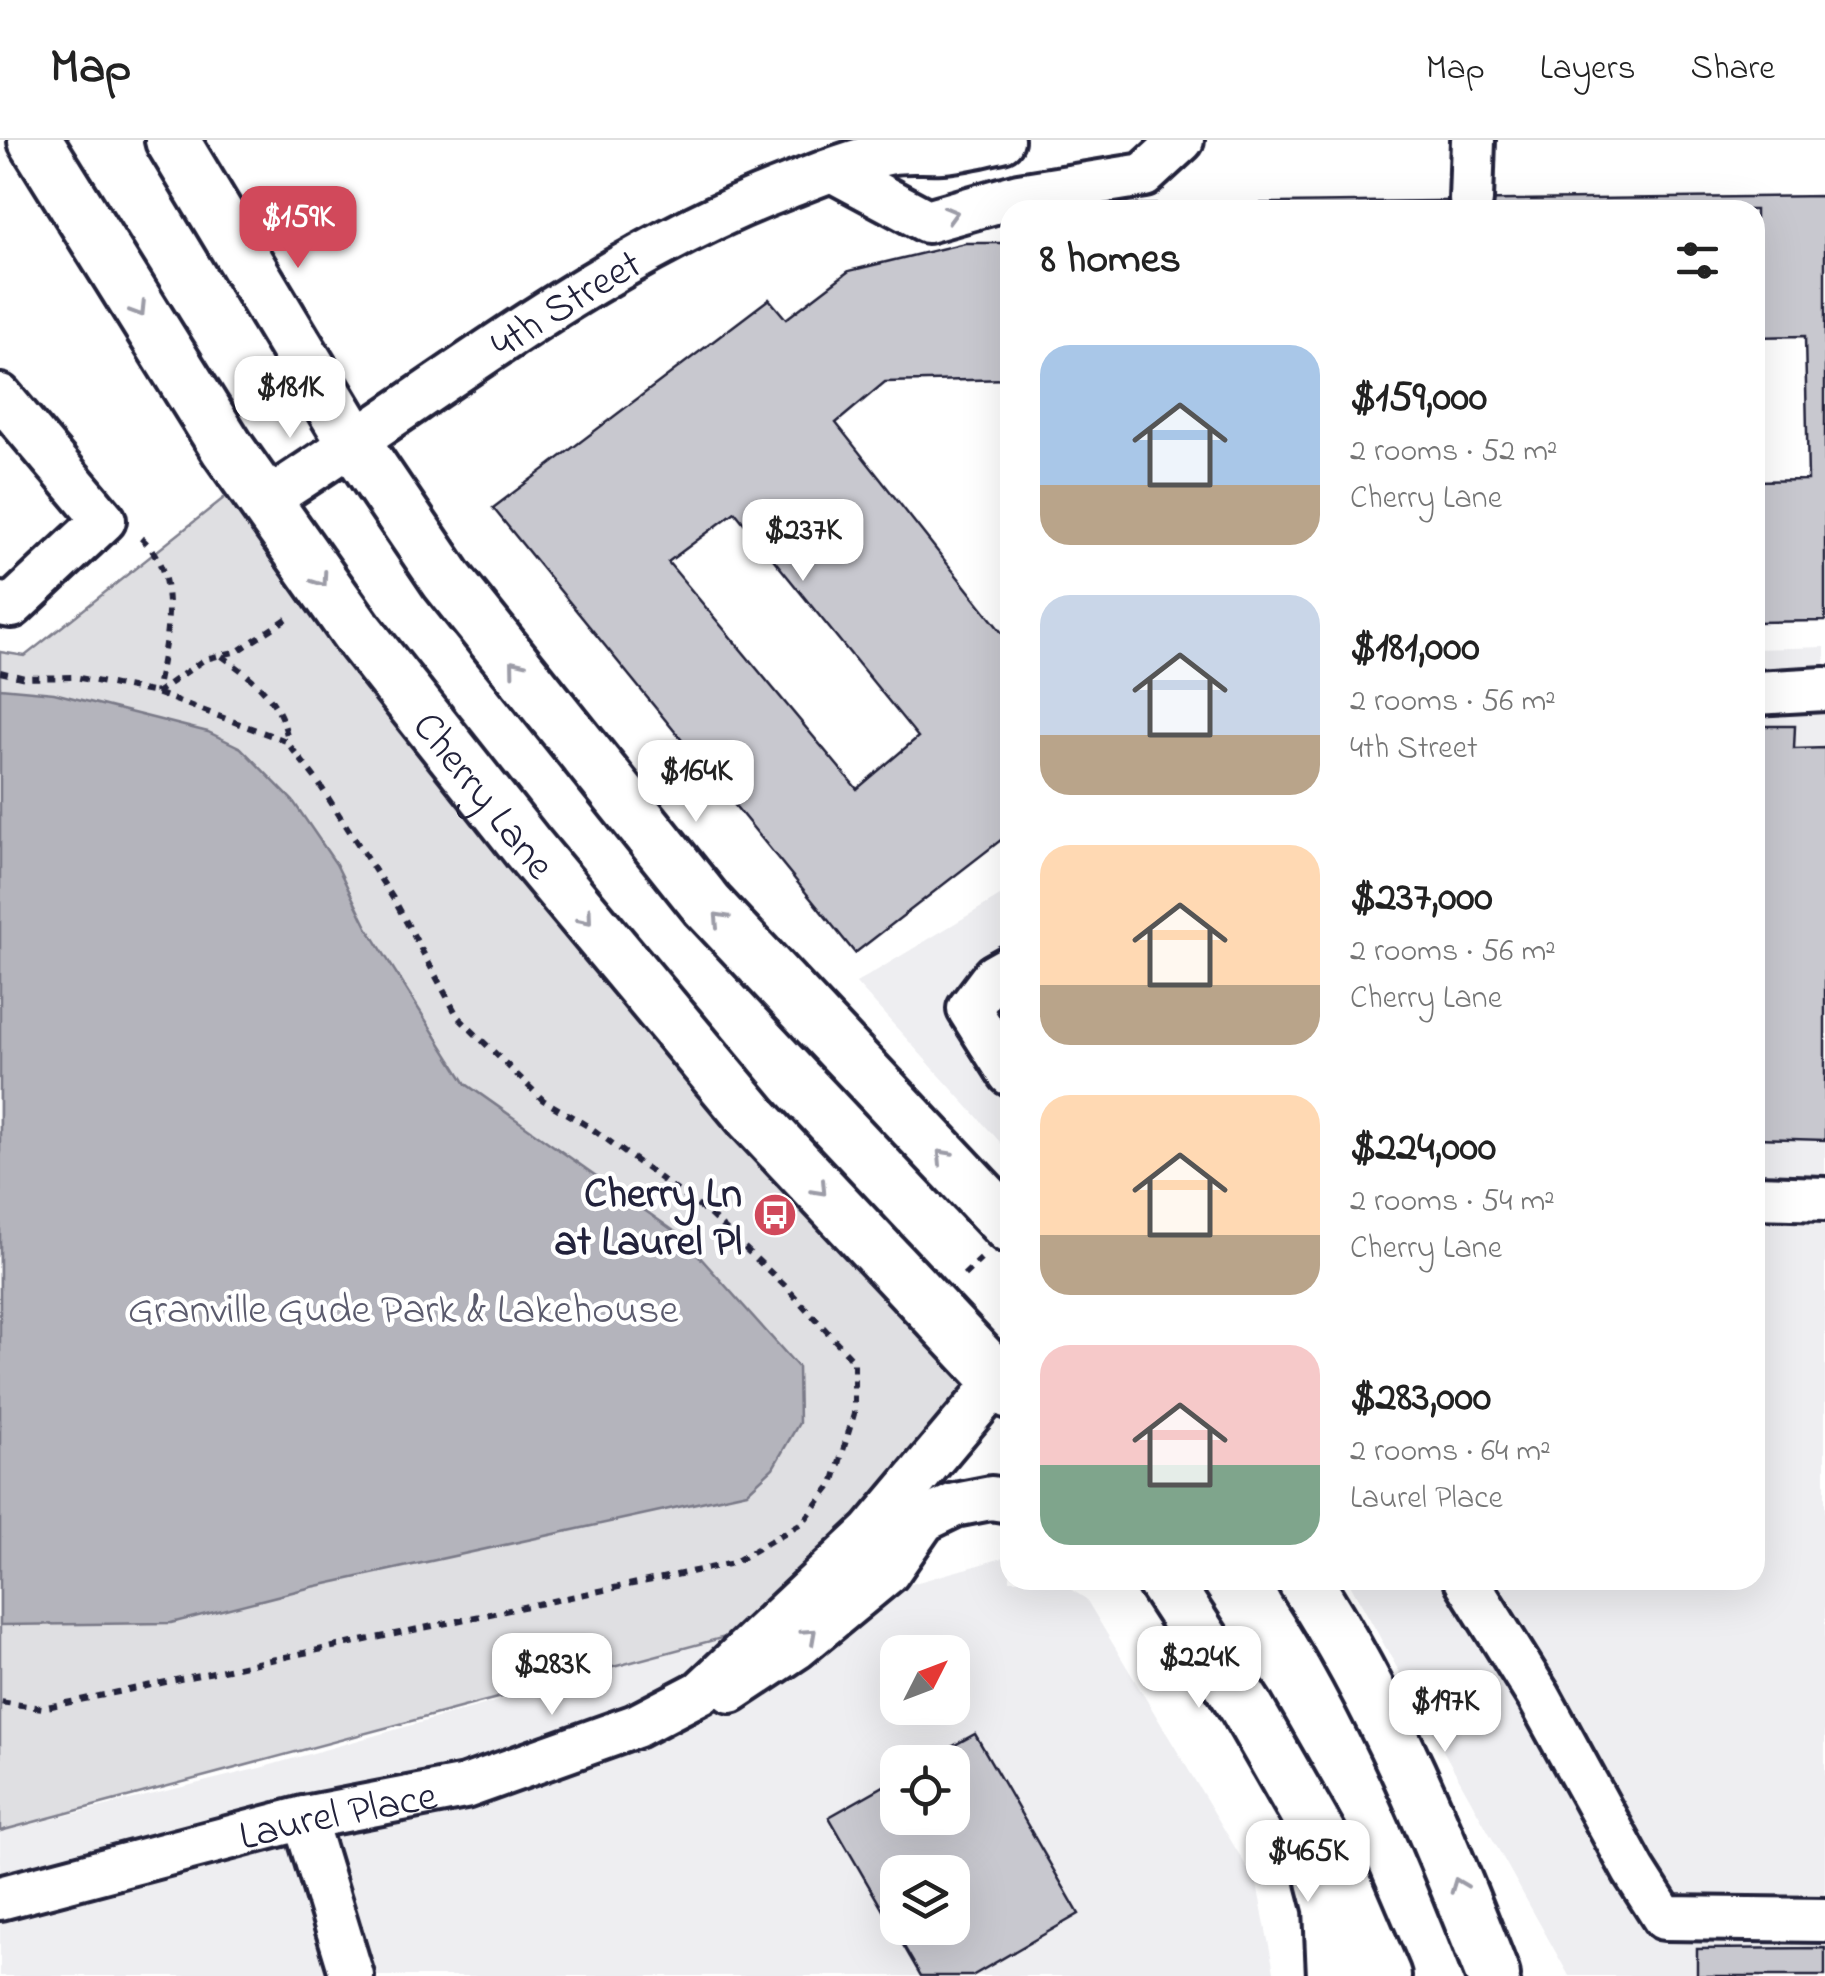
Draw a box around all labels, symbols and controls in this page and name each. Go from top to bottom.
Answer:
text: Map [50,34,131,104]
text: Map [1426,44,1485,95]
text: Layers [1540,44,1635,95]
text: Share [1690,44,1775,95]
pin: $159K [228,186,368,271]
text: $159K [262,195,335,242]
one-way arrow [942,205,959,226]
text: 8 homes [1040,230,1181,291]
icon: filters [1670,233,1725,288]
street label: 4th Street [480,236,654,376]
one-way arrow [126,299,145,317]
pin: $181K [220,356,360,441]
text: $181K [256,365,324,412]
text: $159,000 [1350,368,1487,429]
icon: home [1120,385,1240,505]
text: 2 rooms · 52 m² [1350,429,1558,476]
text: Cherry Lane [1350,476,1502,523]
pin: $237K [733,499,873,584]
text: $237K [764,508,842,555]
one-way arrow [309,569,327,587]
text: $181,000 [1350,618,1480,679]
icon: home [1120,635,1240,755]
one-way arrow [510,660,528,678]
text: 2 rooms · 56 m² [1350,679,1556,726]
street label: Cherry Lane [396,700,568,894]
text: 4th Street [1350,726,1478,773]
pin: $164K [626,740,766,825]
text: $164K [660,749,732,796]
text: $237,000 [1350,868,1493,929]
icon: home [1120,885,1240,1005]
one-way arrow [575,907,593,925]
one-way arrow [714,912,732,931]
text: 2 rooms · 56 m² [1350,929,1556,976]
text: Cherry Lane [1350,976,1502,1023]
text: $224,000 [1350,1118,1496,1179]
icon: home [1120,1135,1240,1255]
one-way arrow [937,1149,955,1167]
place label: Cherry Ln at Laurel Pl [554,1165,742,1274]
one-way arrow [808,1177,826,1196]
text: 2 rooms · 54 m² [1350,1179,1555,1226]
bus stop icon: Cherry Ln at Laurel Pl [752,1192,798,1238]
text: Cherry Lane [1350,1226,1502,1273]
park label: Granville Gude Park & Lakehouse [128,1281,678,1342]
text: $283,000 [1350,1368,1491,1429]
icon: home [1120,1385,1240,1505]
text: 2 rooms · 64 m² [1350,1429,1551,1476]
text: Laurel Place [1350,1476,1503,1523]
pin: $224K [1129,1626,1269,1711]
one-way arrow [798,1628,817,1646]
pin: $283K [482,1633,622,1718]
north arrow [880,1635,970,1725]
map controls [880,1635,970,1945]
text: $224K [1159,1635,1239,1682]
text: $283K [514,1642,590,1689]
pin: $197K [1375,1670,1515,1755]
text: $197K [1411,1679,1479,1726]
button: locate [880,1745,970,1835]
street label: Laurel Place [233,1767,442,1869]
pin: $465K [1238,1820,1378,1905]
text: $465K [1268,1829,1348,1876]
button: layers [880,1855,970,1945]
one-way arrow [1449,1877,1470,1894]

